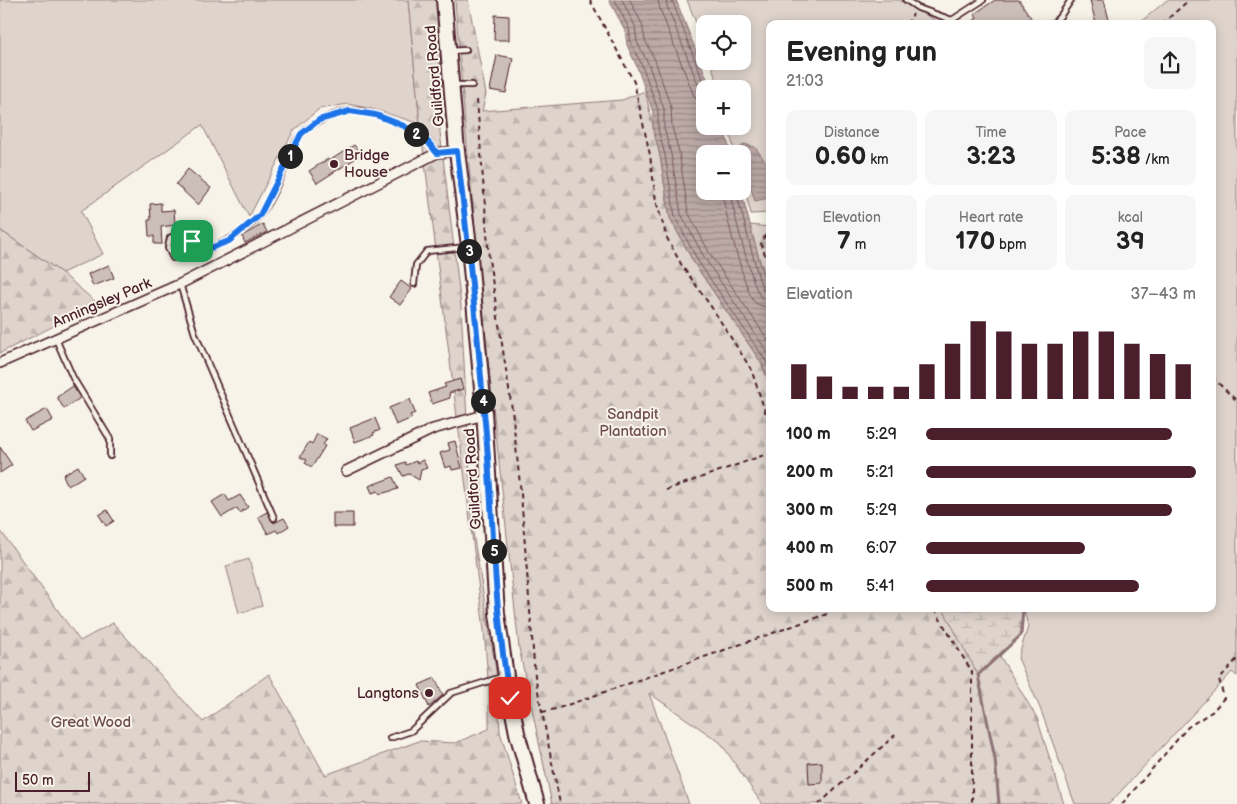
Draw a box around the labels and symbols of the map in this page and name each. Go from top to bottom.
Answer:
street label: Guildford Road [421,25,449,127]
pin: 2 [404,122,428,146]
pin: 1 [278,144,302,168]
place label: Bridge House [344,146,389,182]
marker: Bridge House [328,158,340,170]
pin [171,220,213,262]
pin: 3 [456,238,482,264]
street label: Anningsley Park [49,273,155,332]
pin: 4 [470,388,496,414]
park label: Sandpit Plantation [599,405,667,441]
street label: Guildford Road [460,428,486,530]
pin: 5 [482,538,506,564]
pin [489,677,531,719]
place label: Langtons [357,684,420,703]
marker: Langtons [423,687,435,699]
park label: Great Wood [51,713,131,732]
scale bar [15,769,90,792]

